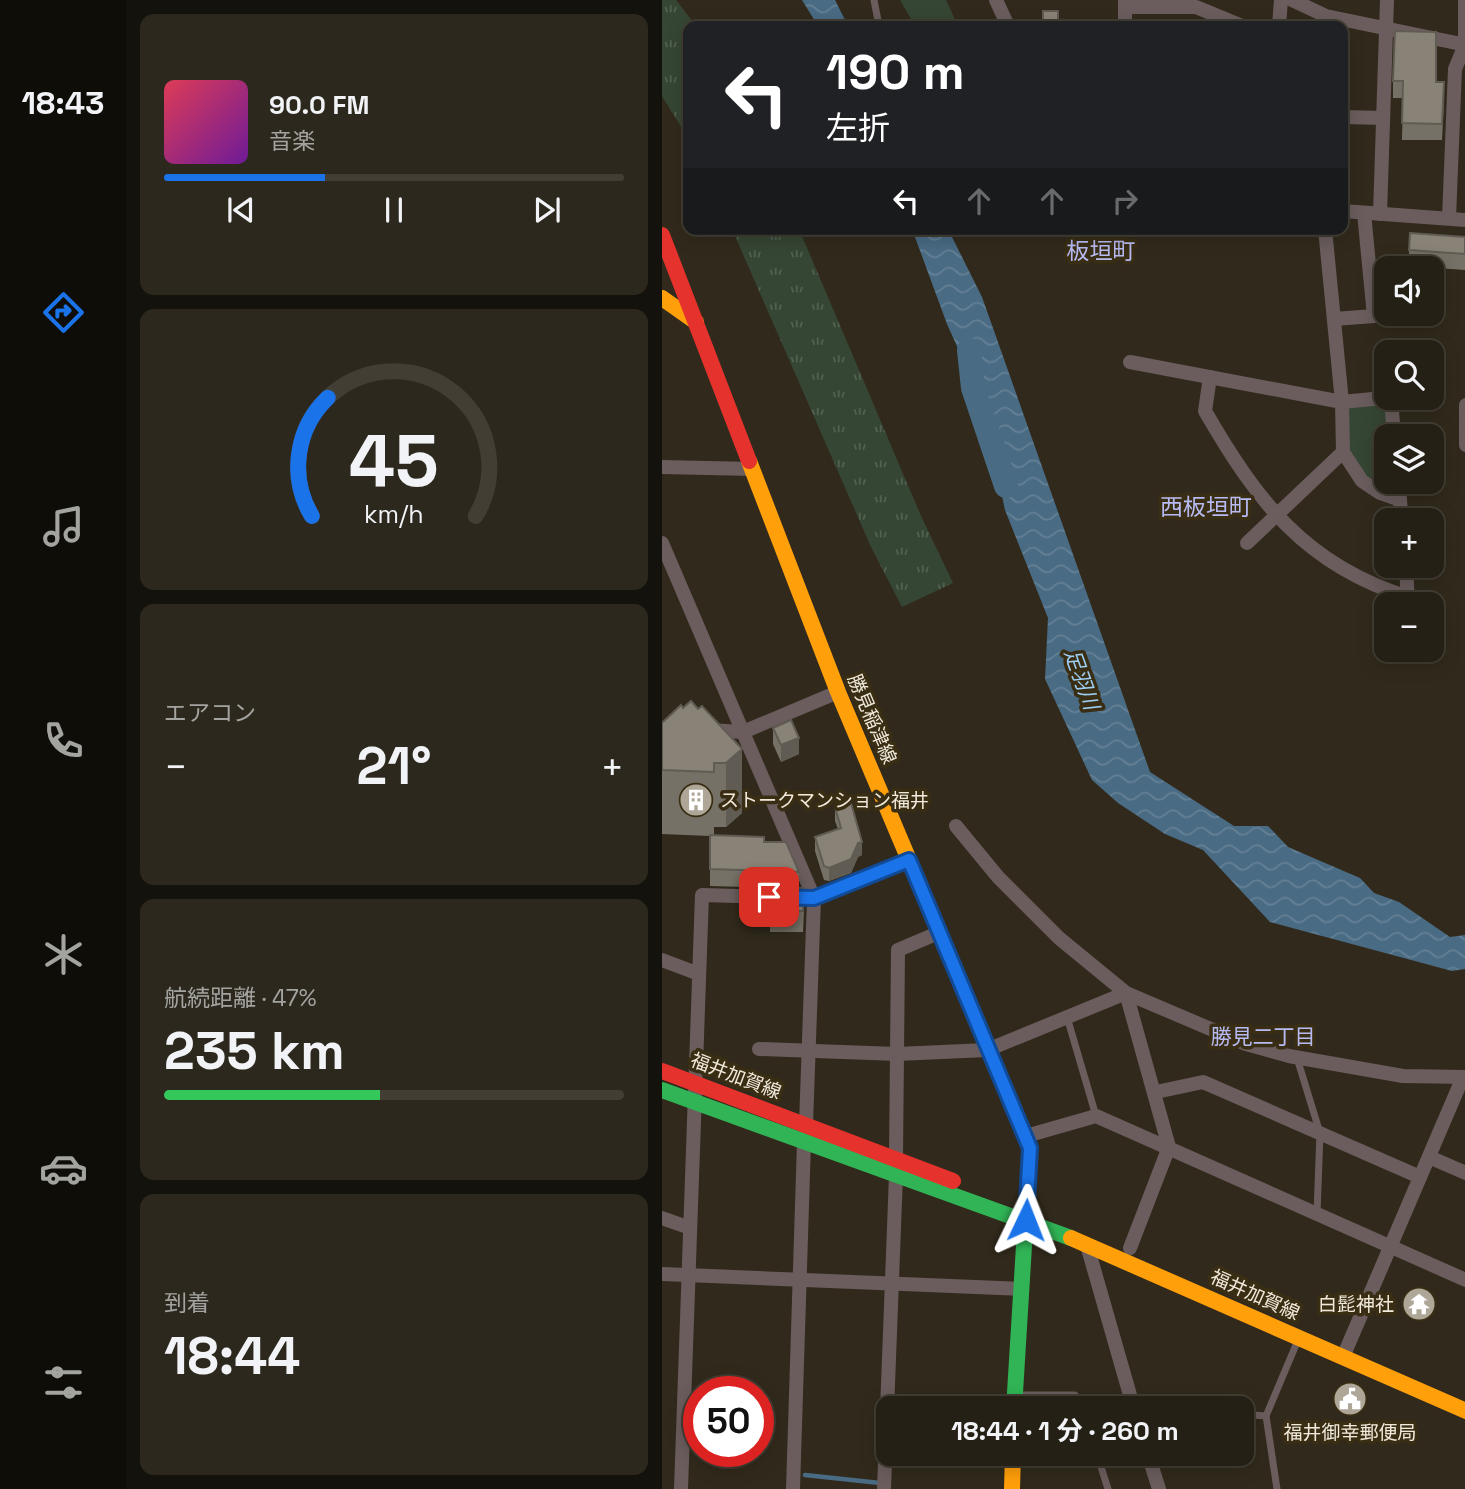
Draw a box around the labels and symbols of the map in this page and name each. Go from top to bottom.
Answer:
district label: 板垣町 [1067,236,1136,266]
district label: 西板垣町 [1160,492,1252,522]
water label: 足羽川 [1059,645,1106,715]
street label: 勝見稲津線 [842,670,902,768]
building icon: ストークマンション福井 [677,781,715,819]
place label: ストークマンション福井 [720,788,929,813]
pin [739,867,799,927]
district label: 勝見二丁目 [1211,1023,1316,1050]
street label: 福井加賀線 [687,1047,785,1105]
position arrow [989,1183,1063,1257]
street label: 福井加賀線 [1207,1264,1303,1326]
temple icon: 白髭神社 [1400,1285,1438,1323]
place label: 白髭神社 [1318,1292,1394,1317]
speed limit sign: 50 [683,1376,774,1467]
public building icon: 福井御幸郵便局 [1331,1380,1369,1418]
place label: 福井御幸郵便局 [1283,1420,1417,1445]

